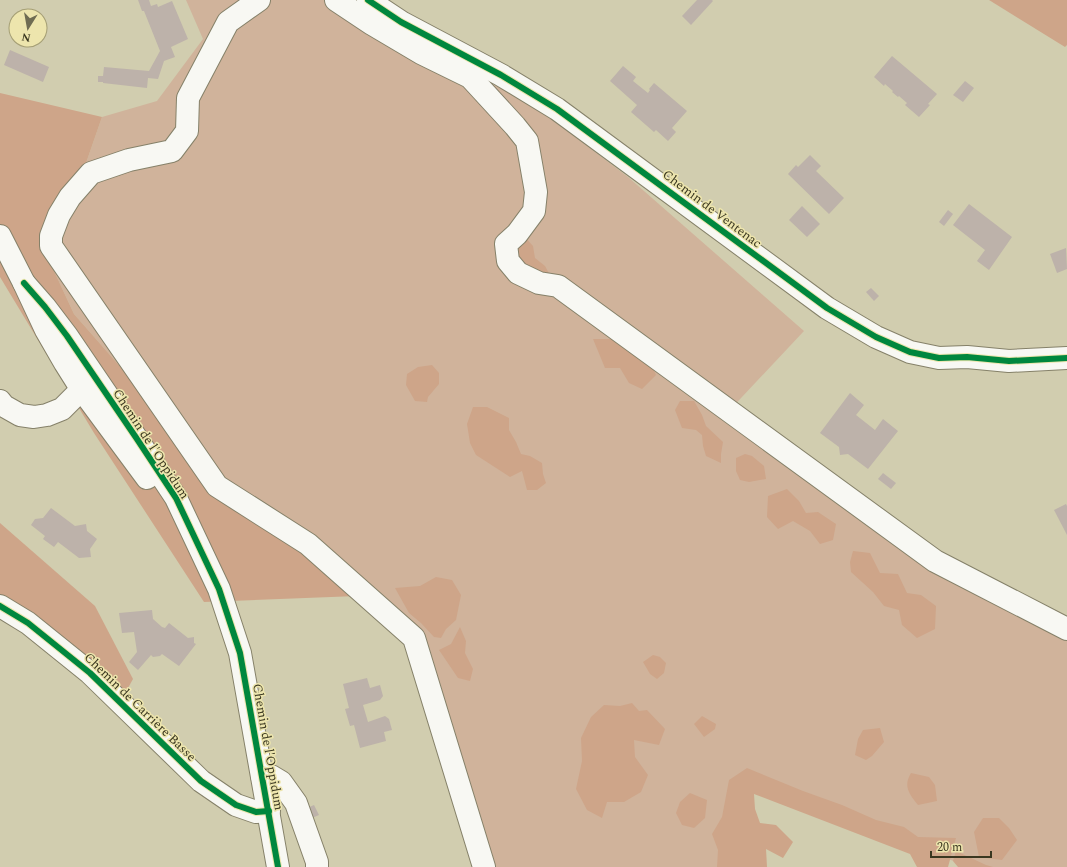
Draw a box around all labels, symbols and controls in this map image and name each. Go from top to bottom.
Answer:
north arrow [8,8,48,48]
text: N [20,28,32,47]
street label: Chemin de Ventenac [658,165,766,253]
street label: Chemin de l'Oppidum [108,385,194,503]
street label: Chemin de Carrière Basse [79,648,201,766]
street label: Chemin de l'Oppidum [247,682,289,812]
scale bar [931,833,991,859]
text: 20 m [937,838,962,857]

